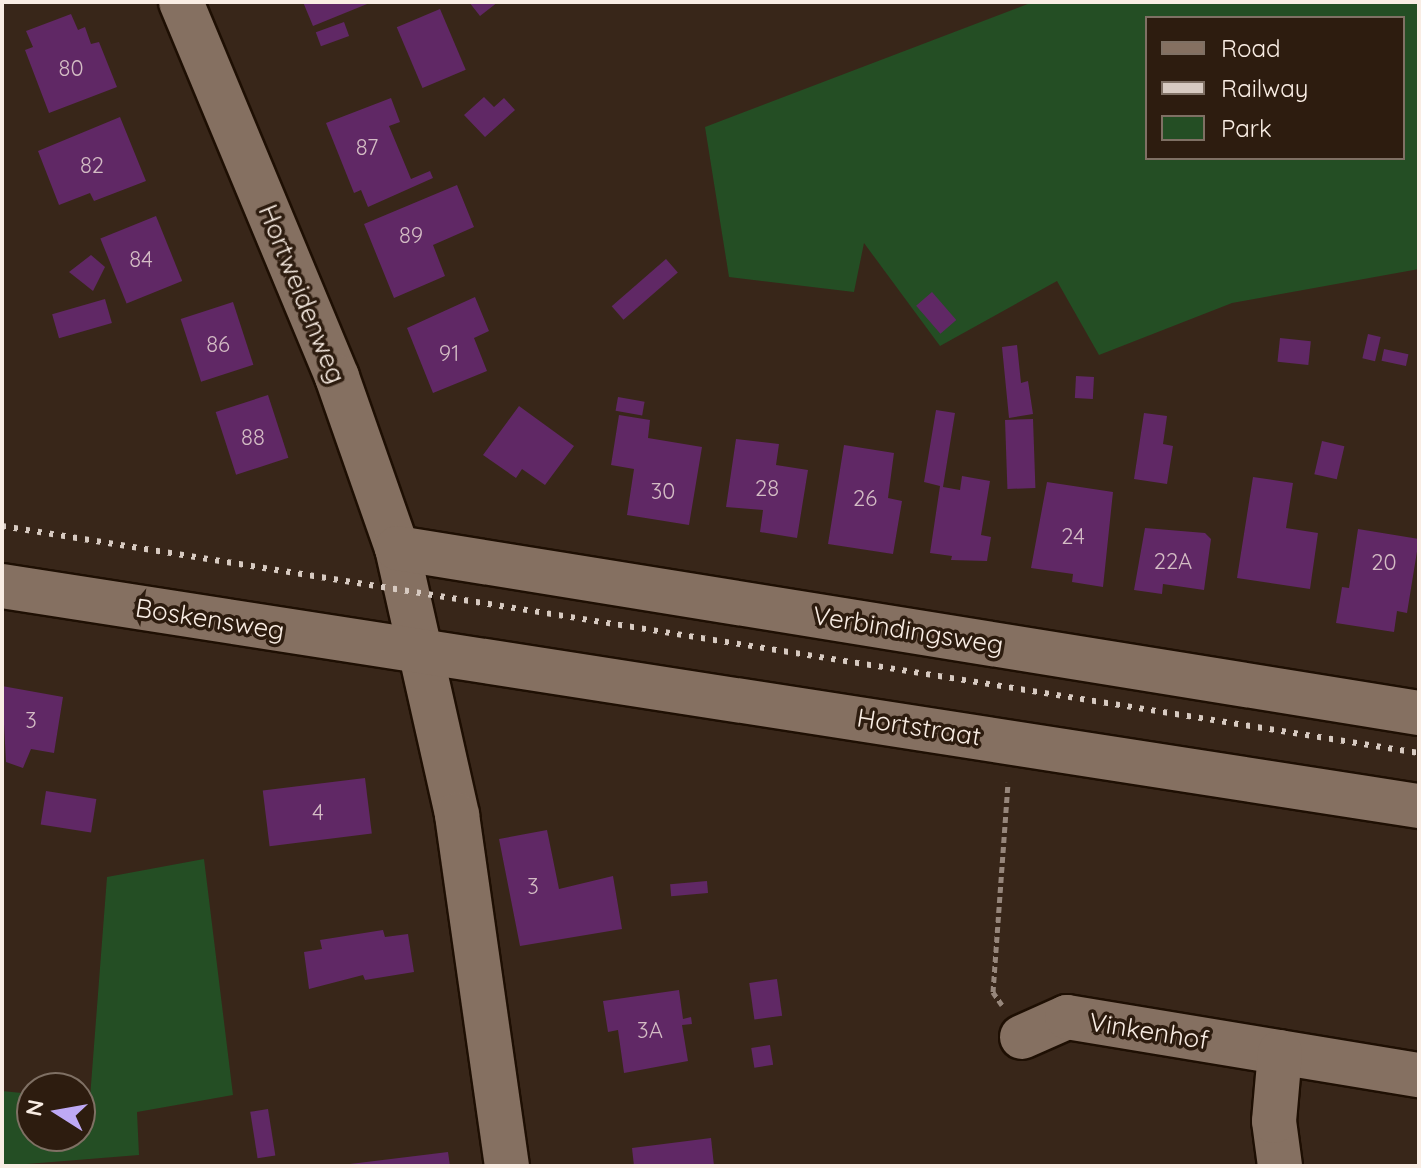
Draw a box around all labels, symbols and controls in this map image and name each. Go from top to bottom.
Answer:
legend [1145,16,1405,160]
text: Road [1221,33,1281,63]
house number: 80 [59,56,83,82]
text: Railway [1221,73,1308,103]
text: Park [1221,113,1272,143]
house number: 87 [356,135,378,161]
house number: 82 [80,153,104,179]
street label: Hortweidenweg [252,200,352,388]
house number: 89 [399,223,423,249]
house number: 84 [129,247,153,273]
house number: 86 [206,332,230,358]
house number: 91 [439,341,459,367]
house number: 88 [241,425,265,451]
house number: 28 [755,476,779,502]
house number: 30 [651,479,675,505]
house number: 26 [853,486,877,512]
house number: 24 [1061,524,1085,550]
house number: 22A [1154,549,1192,575]
house number: 20 [1371,550,1397,576]
street label: Boskensweg [133,592,287,646]
street label: Verbindingsweg [810,600,1006,660]
street label: Hortstraat [855,702,983,752]
house number: 3 [25,708,37,734]
house number: 4 [312,800,324,826]
house number: 3 [527,874,539,900]
street label: Vinkenhof [1087,1006,1211,1056]
house number: 3A [637,1018,663,1044]
north arrow [16,1072,96,1152]
text: N [19,1097,50,1118]

